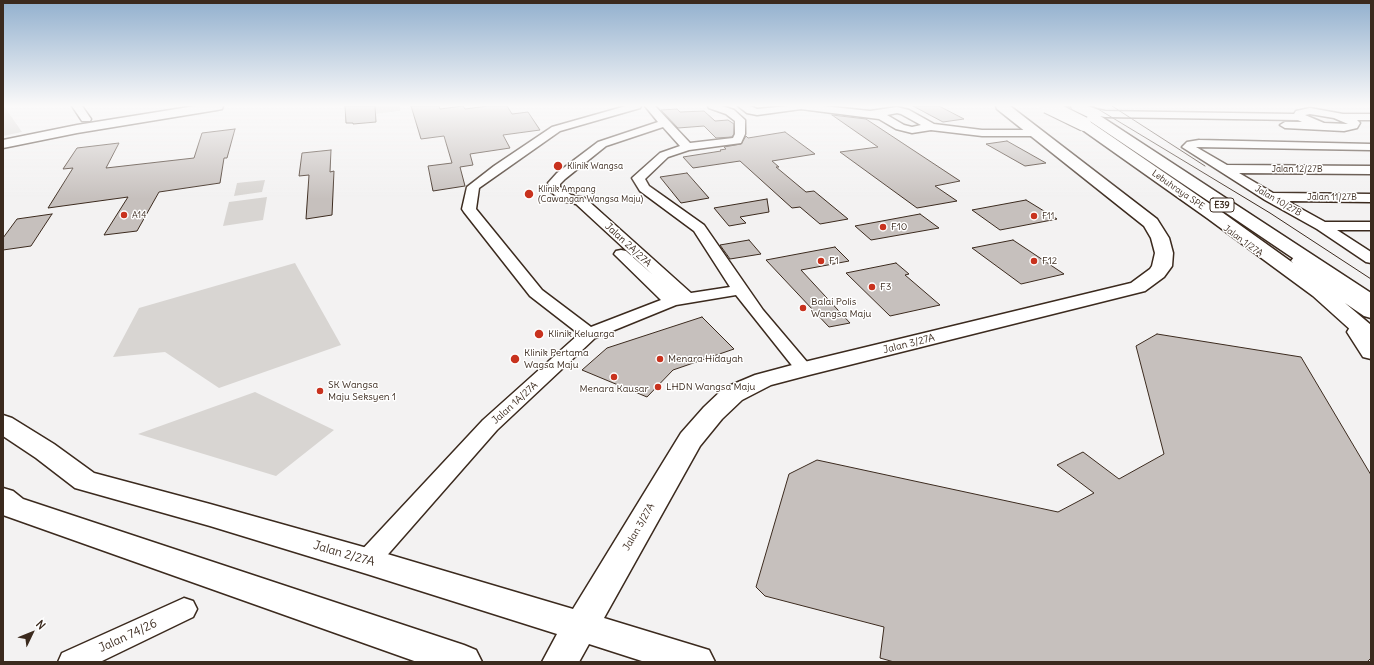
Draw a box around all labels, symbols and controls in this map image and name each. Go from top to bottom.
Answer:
marker: Klinik Wangsa [552,160,564,172]
place label: Klinik Wangsa [567,161,623,171]
street label: Jalan 12/27B [1271,164,1323,174]
street label: Lebuhraya SPE [1150,168,1206,212]
street label: Jalan 10/27B [1253,183,1303,219]
place label: Klinik Ampang (Cawangan Wangsa Maju) [538,184,643,205]
marker: Klinik Ampang (Cawangan Wangsa Maju) [523,188,535,200]
street label: Jalan 11/27B [1307,192,1357,202]
road number: E39 [1210,198,1234,212]
marker: A14 [119,210,129,220]
place label: A14 [132,210,146,220]
marker: F11 [1029,211,1039,221]
place label: F11 [1042,211,1054,221]
street label: Jalan 2A/27A [602,220,654,270]
place label: F10 [891,221,907,233]
marker: F10 [878,222,888,232]
street label: Jalan 1/27A [1221,223,1265,259]
place label: F1 [829,255,839,267]
place label: F12 [1042,255,1057,267]
marker: F1 [816,256,826,266]
marker: F12 [1029,256,1039,266]
place label: F3 [880,281,891,293]
marker: F3 [867,282,877,292]
place label: Balai Polis Wangsa Maju [811,296,871,320]
marker: Balai Polis Wangsa Maju [798,303,808,313]
marker: Klinik Keluarga [533,328,545,340]
place label: Klinik Keluarga [548,328,614,340]
street label: Jalan 3/27A [882,332,936,356]
place label: Klinik Pertama Wagsa Maju [524,347,589,370]
marker: Klinik Pertama Wagsa Maju [509,353,521,365]
place label: Menara Hidayah [668,353,743,365]
marker: Menara Hidayah [655,354,665,364]
marker: Menara Kausar [609,372,619,382]
place label: SK Wangsa Maju Seksyen 1 [328,379,396,402]
street label: Jalan 1A/27A [490,379,540,427]
place label: LHDN Wangsa Maju [666,381,755,393]
marker: LHDN Wangsa Maju [653,382,663,392]
place label: Menara Kausar [580,383,648,395]
marker: SK Wangsa Maju Seksyen 1 [315,386,325,396]
street label: Jalan 3/27A [621,501,657,553]
street label: Jalan 2/27A [312,538,376,570]
north arrow [12,613,52,653]
street label: Jalan 74/26 [97,616,159,656]
text: N [33,617,48,632]

